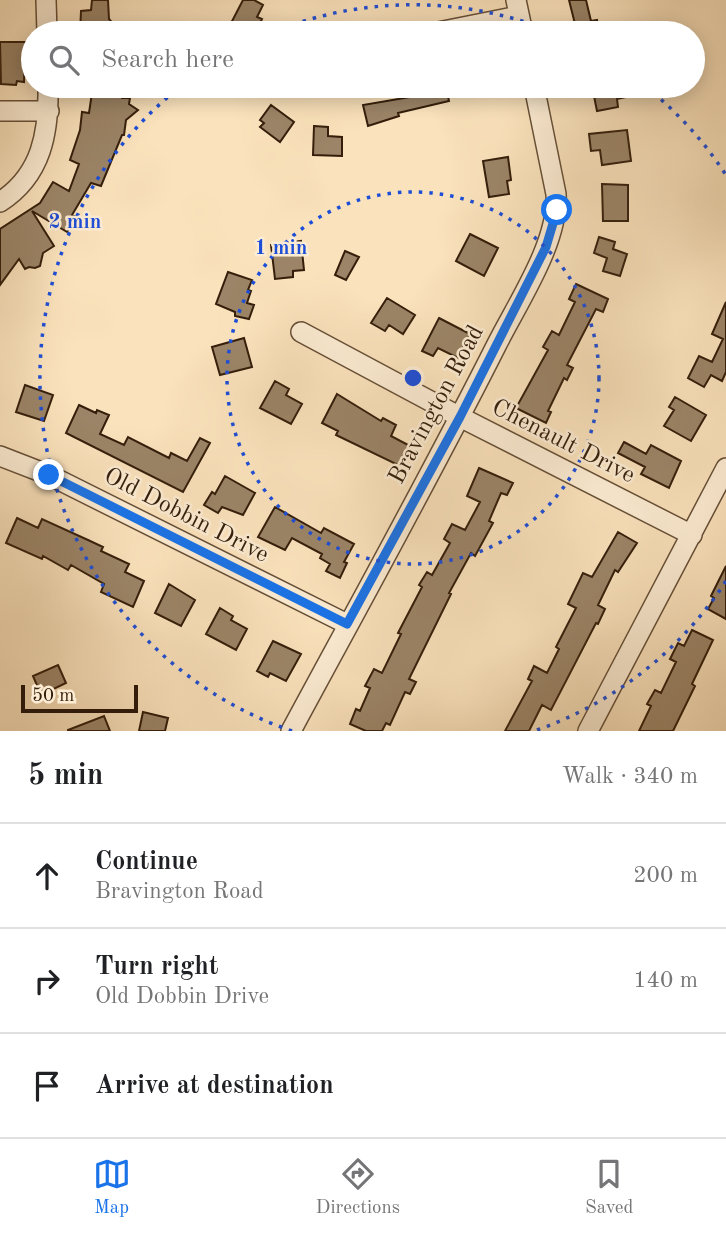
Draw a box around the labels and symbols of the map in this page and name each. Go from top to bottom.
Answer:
route start [541,194,572,225]
text: 2 min [49,212,101,233]
text: 1 min [255,238,307,259]
street label: Bravington Road [385,322,489,488]
centre of rings [401,366,425,390]
street label: Chenault Drive [488,396,638,488]
route end [33,459,64,490]
street label: Old Dobbin Drive [100,464,272,568]
scale bar [21,682,138,714]

